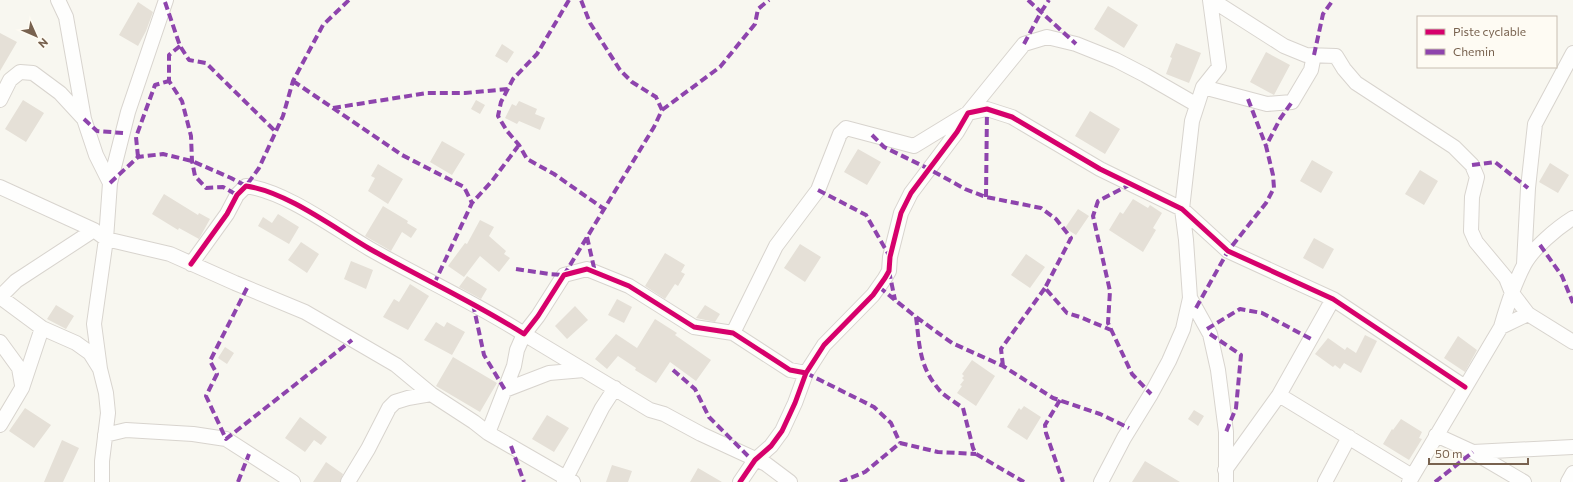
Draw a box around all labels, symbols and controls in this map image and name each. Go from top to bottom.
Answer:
north arrow [16,16,56,56]
legend [1417,16,1557,68]
text: Piste cyclable [1453,24,1526,38]
text: N [36,36,51,51]
text: Chemin [1453,44,1495,58]
scale bar [1429,440,1528,466]
text: 50 m [1435,446,1463,460]

